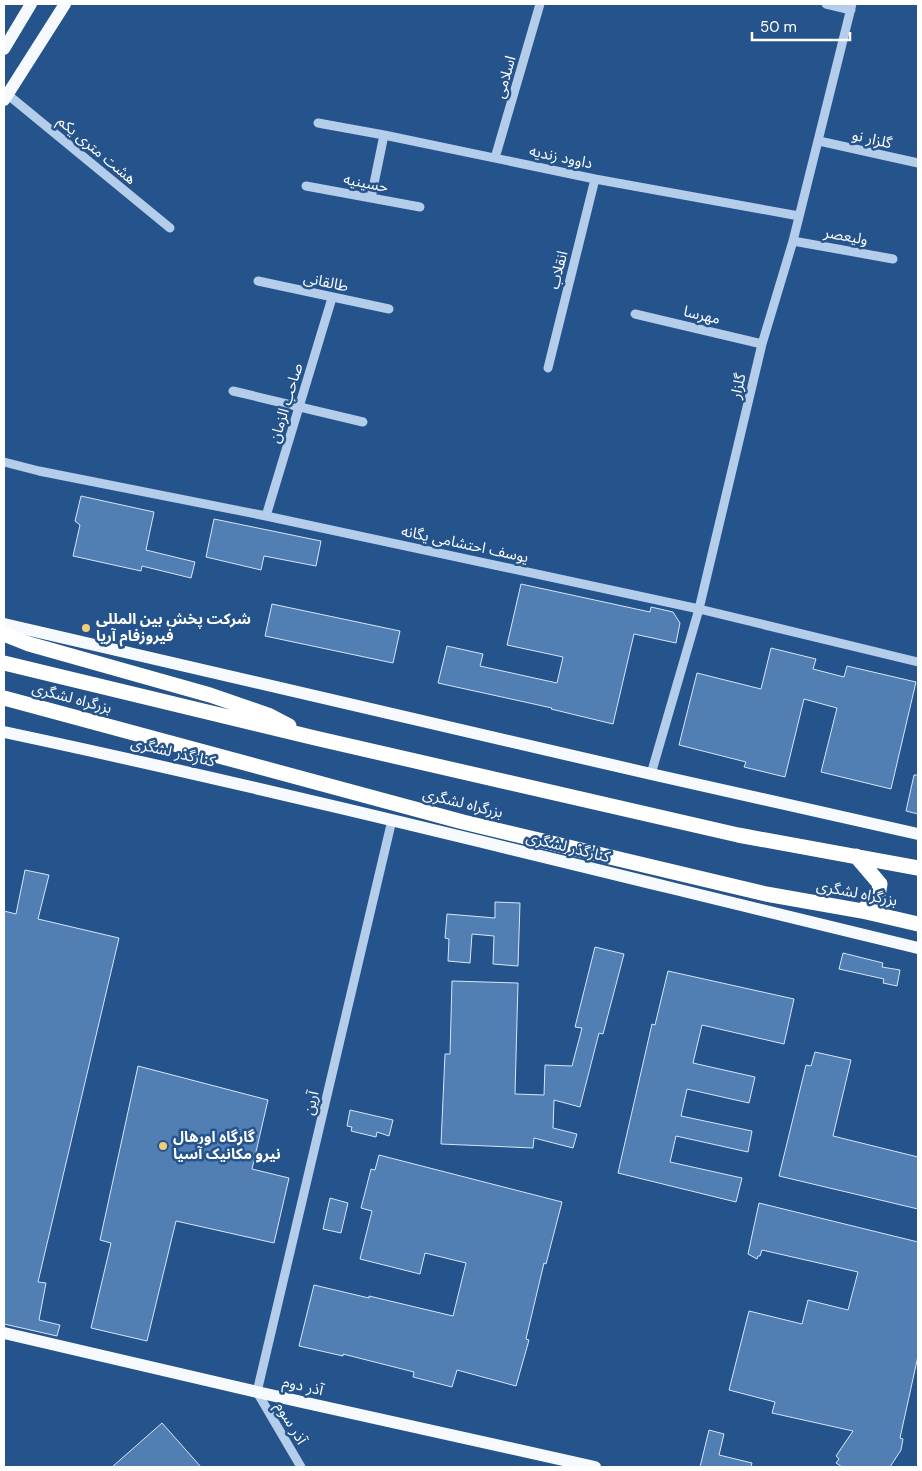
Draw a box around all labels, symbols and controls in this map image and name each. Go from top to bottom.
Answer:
scale bar [752,10,850,42]
text: 50 m [760,17,797,37]
street label: اسلامی [489,53,521,101]
street label: هشت متری یکم [53,111,141,190]
street label: گلزار نو [850,125,895,153]
street label: داوود زندیه [528,141,594,173]
street label: حسینیه [342,169,390,197]
street label: ولیعصر [822,222,870,250]
street label: انقلاب [544,249,572,291]
street label: طالقانی [302,268,350,296]
street label: مهرسا [682,301,722,329]
street label: صاحب الزمان [264,361,308,445]
street label: گلزار [725,371,751,402]
street label: یوسف احتشامی یگانه [400,521,530,567]
place label: شرکت پخش بین المللی فیروزفام آریا [96,609,251,647]
marker: شرکت پخش بین المللی فیروزفام آریا [80,622,92,634]
street label: بزرگراه لشگری [30,678,114,718]
street label: کنارگذر لشگری [129,733,218,772]
street label: بزرگراه لشگری [421,783,505,823]
street label: کنارگذر لشگری [524,827,613,867]
street label: بزرگراه لشگری [815,875,899,911]
street label: آرین [299,1088,324,1117]
place label: گارگاه اورهال نیرو مکانیک آسیا [173,1127,281,1164]
marker: گارگاه اورهال نیرو مکانیک آسیا [157,1140,169,1152]
street label: آذر دوم [280,1372,326,1402]
street label: آذر سوم [270,1398,312,1449]

